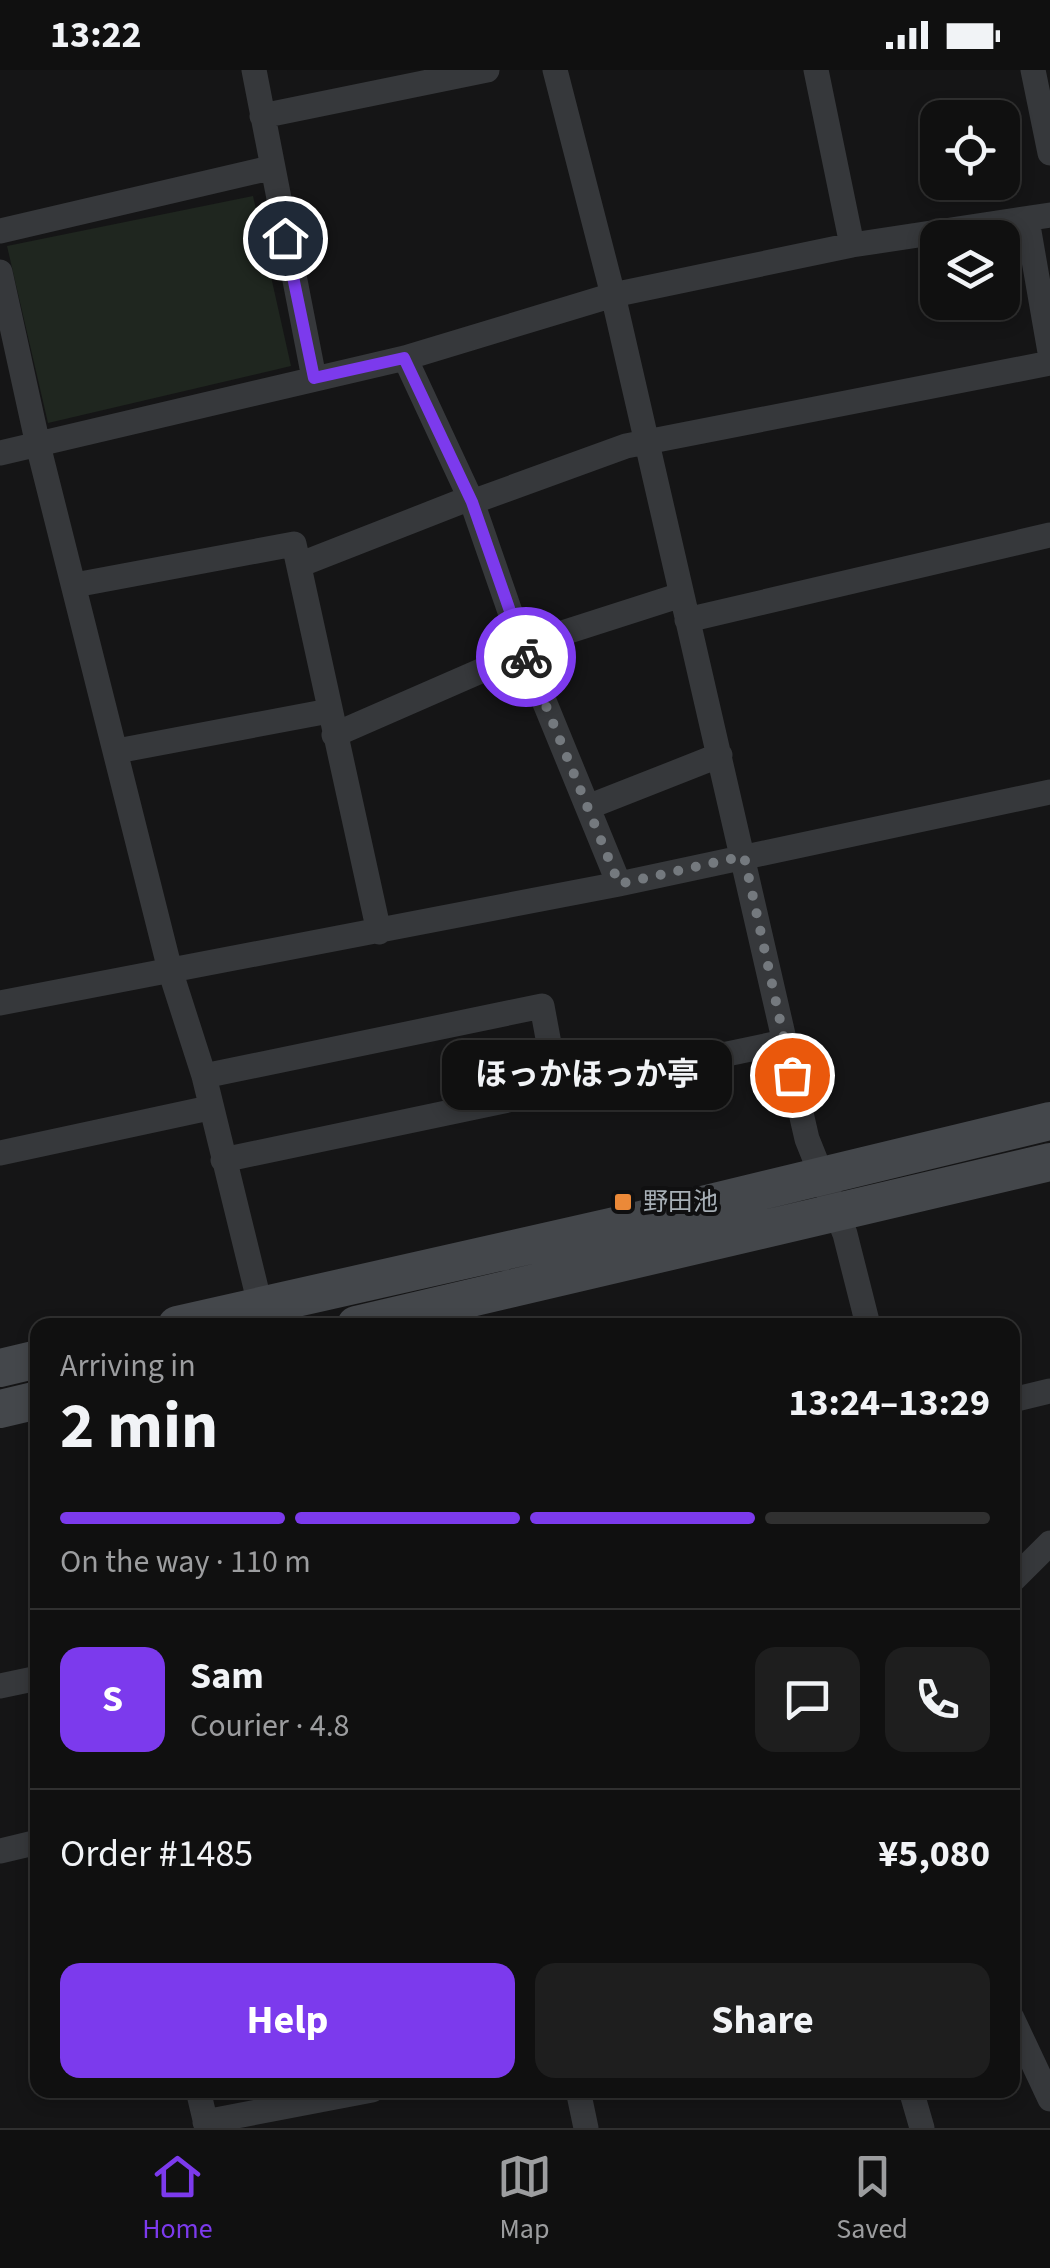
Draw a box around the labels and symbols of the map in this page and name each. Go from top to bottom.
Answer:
pin [243,196,328,281]
courier [476,607,576,707]
pin [750,1033,835,1118]
callout: ほっかほっか亭 [442,1040,732,1110]
place label: 野田池 [643,1184,718,1220]
marker: 野田池 [612,1191,634,1213]

